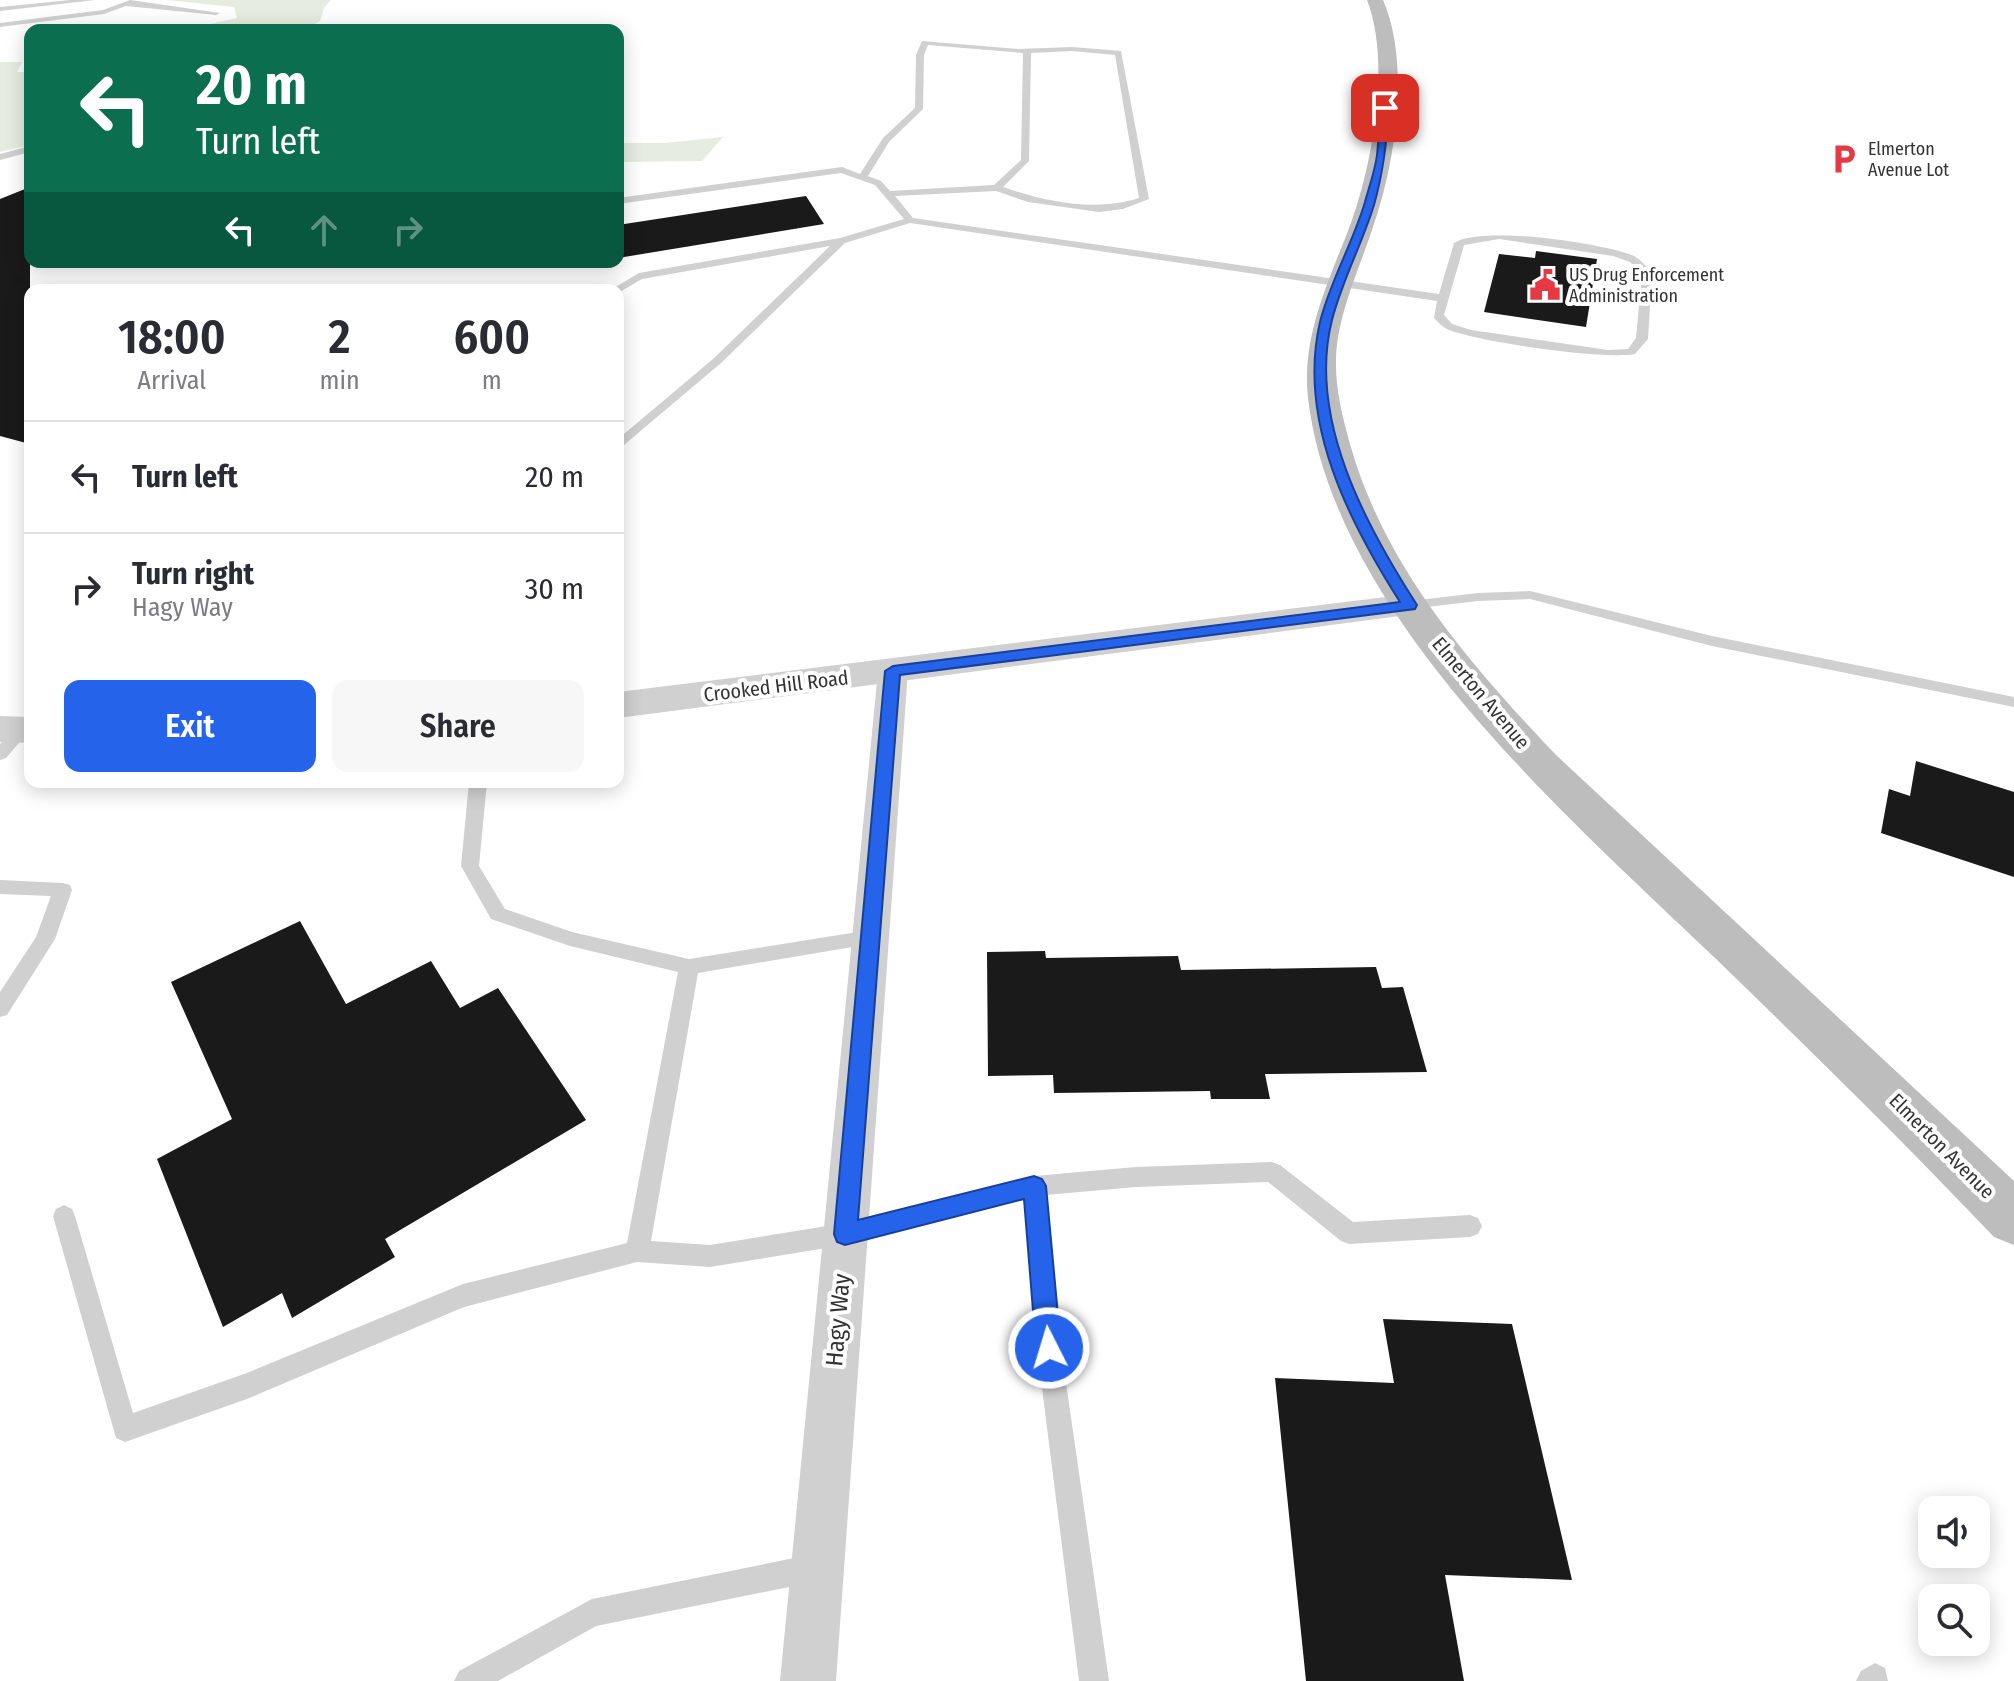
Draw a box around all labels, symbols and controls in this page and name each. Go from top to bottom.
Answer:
text: 20 m [196,52,307,119]
icon: left [64,56,168,160]
pin [1351,74,1419,142]
icon: arrive [1363,86,1407,130]
text: Turn left [196,120,320,164]
place label: Elmerton Avenue Lot [1868,138,1949,181]
parking icon: Elmerton Avenue Lot [1827,142,1861,176]
icon: left [218,208,262,252]
icon: ahead [302,208,346,252]
icon: right [386,208,430,252]
place label: US Drug Enforcement Administration [1569,264,1724,307]
public building icon: US Drug Enforcement Administration [1528,268,1562,302]
text: 18:00 [118,308,226,366]
text: 2 [329,308,351,366]
text: 600 [454,308,530,366]
text: Arrival [137,365,206,396]
text: min [319,365,360,396]
text: m [482,365,502,396]
icon: left [64,455,108,499]
text: Turn left [132,459,238,495]
text: 20 m [525,459,584,495]
text: Turn right [132,556,254,592]
icon: right [64,567,108,611]
text: 30 m [525,571,584,607]
text: Hagy Way [132,592,233,623]
street label: Elmerton Avenue [1427,632,1535,754]
street label: Crooked Hill Road [702,665,850,707]
button: Exit [64,680,316,772]
button: Share [332,680,584,772]
street label: Elmerton Avenue [1884,1088,2000,1204]
street label: Hagy Way [820,1272,856,1368]
position arrow [1007,1306,1091,1390]
map controls [1918,1496,1990,1656]
button: sound [1918,1496,1990,1568]
button: search [1918,1584,1990,1656]

